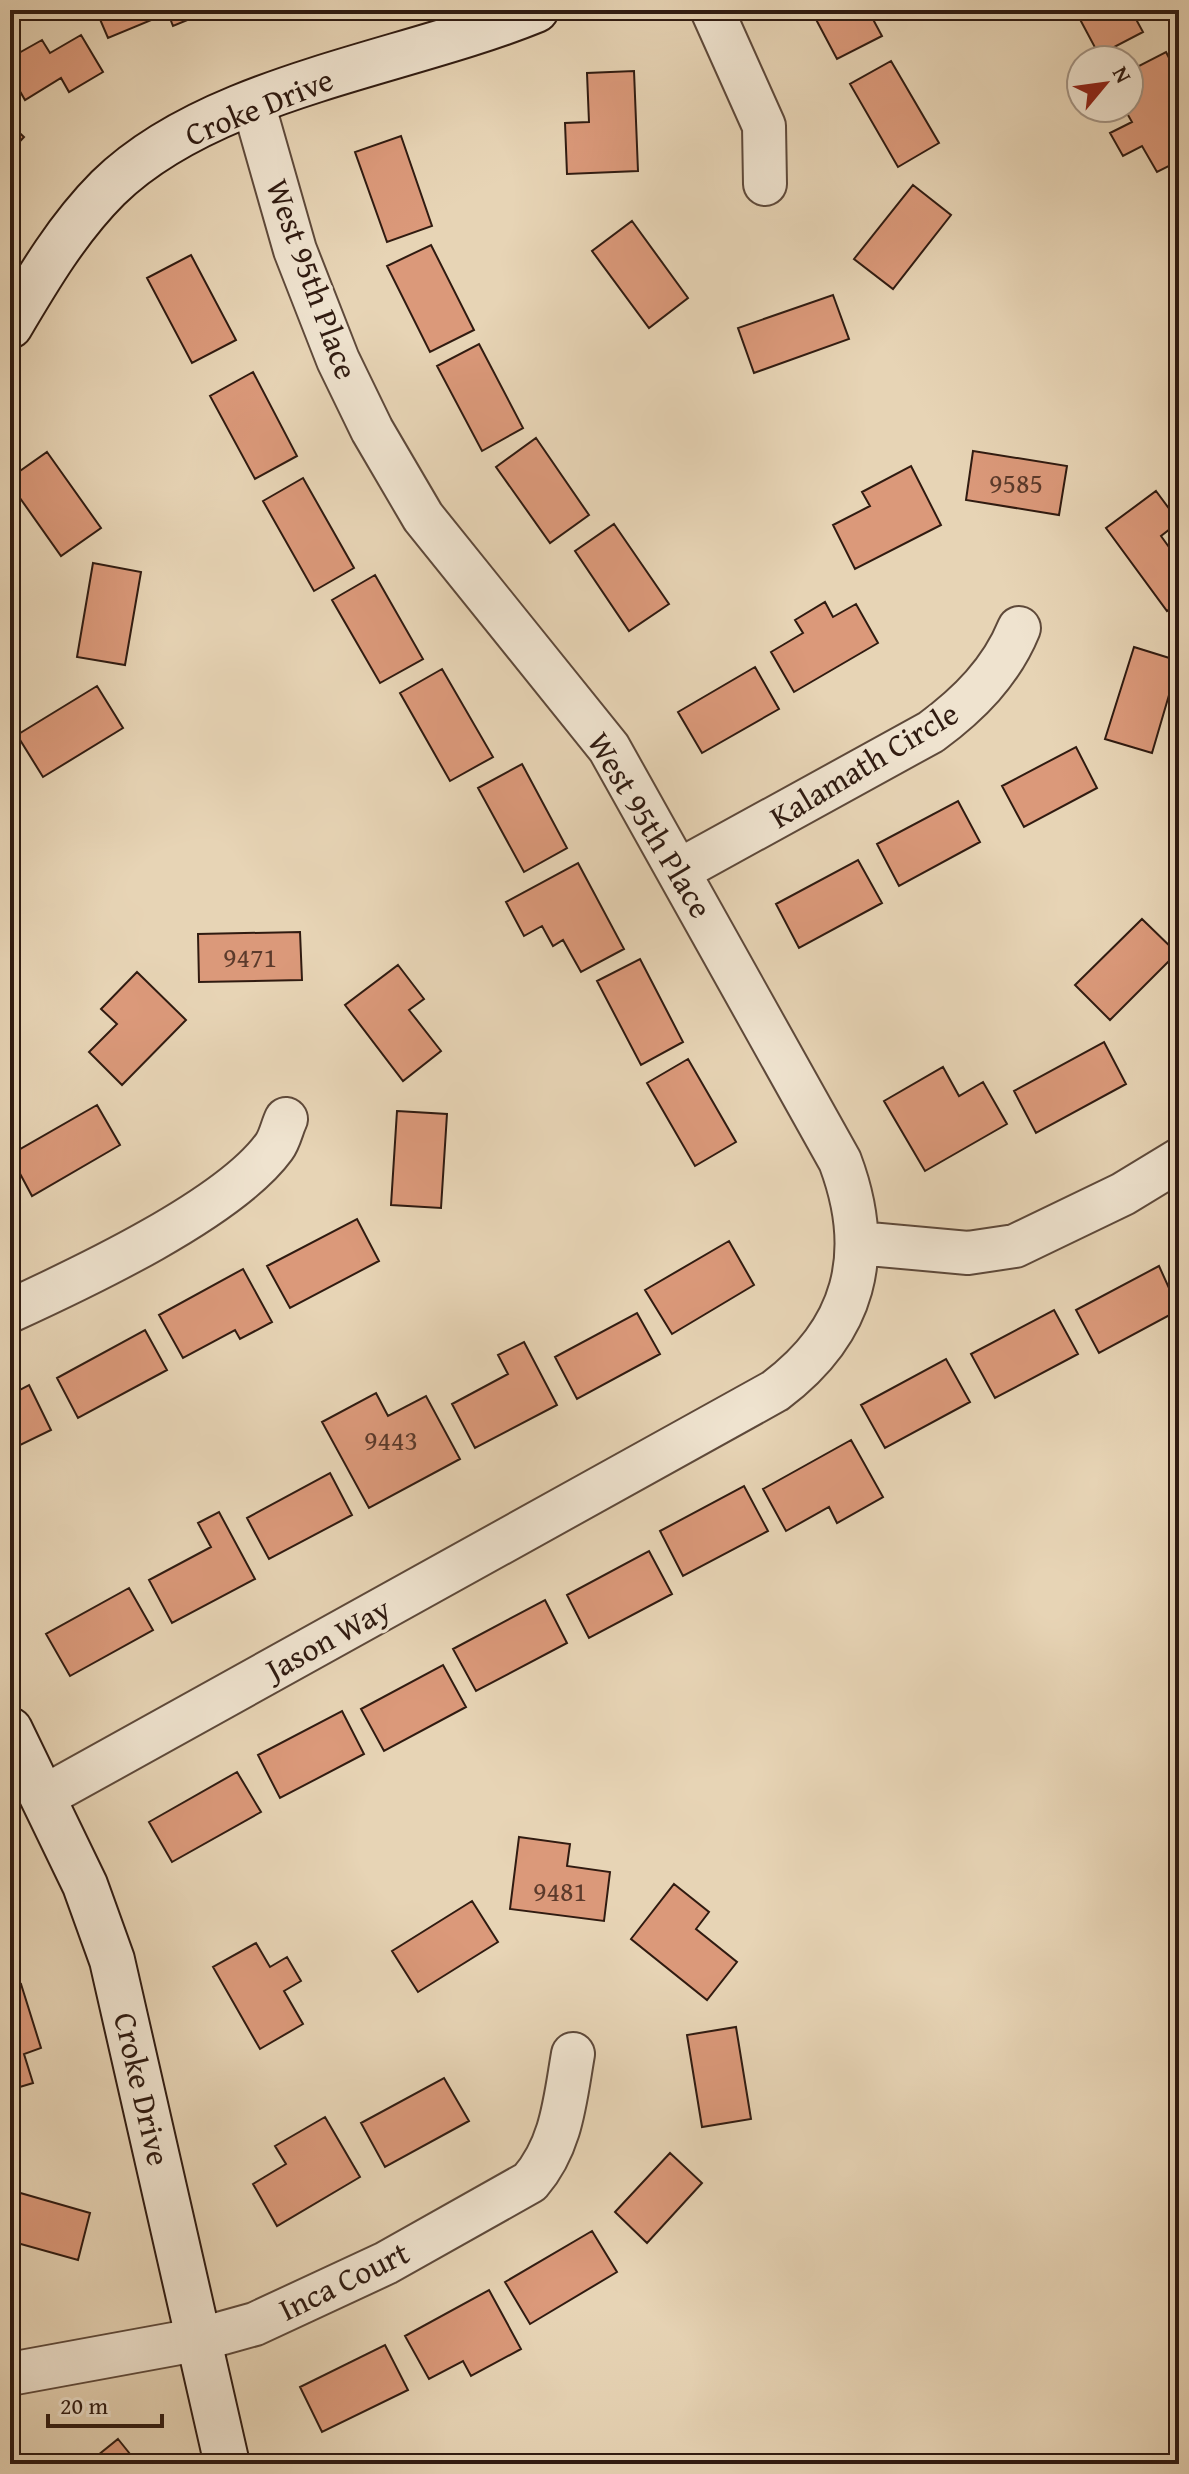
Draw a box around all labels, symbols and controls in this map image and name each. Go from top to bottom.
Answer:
north arrow [1065,44,1145,124]
street label: Croke Drive [178,56,340,158]
text: N [1105,60,1140,89]
street label: West 95th Place [255,172,370,385]
house number: 9585 [989,462,1043,503]
street label: Kalamath Circle [761,690,967,839]
street label: West 95th Place [576,723,725,927]
house number: 9471 [223,936,277,977]
house number: 9443 [364,1419,418,1460]
street label: Jason Way [253,1585,399,1694]
house number: 9481 [533,1870,587,1911]
street label: Croke Drive [102,2008,183,2170]
street label: Inca Court [271,2229,417,2332]
scale bar [48,2378,162,2428]
text: 20 m [60,2388,108,2423]

